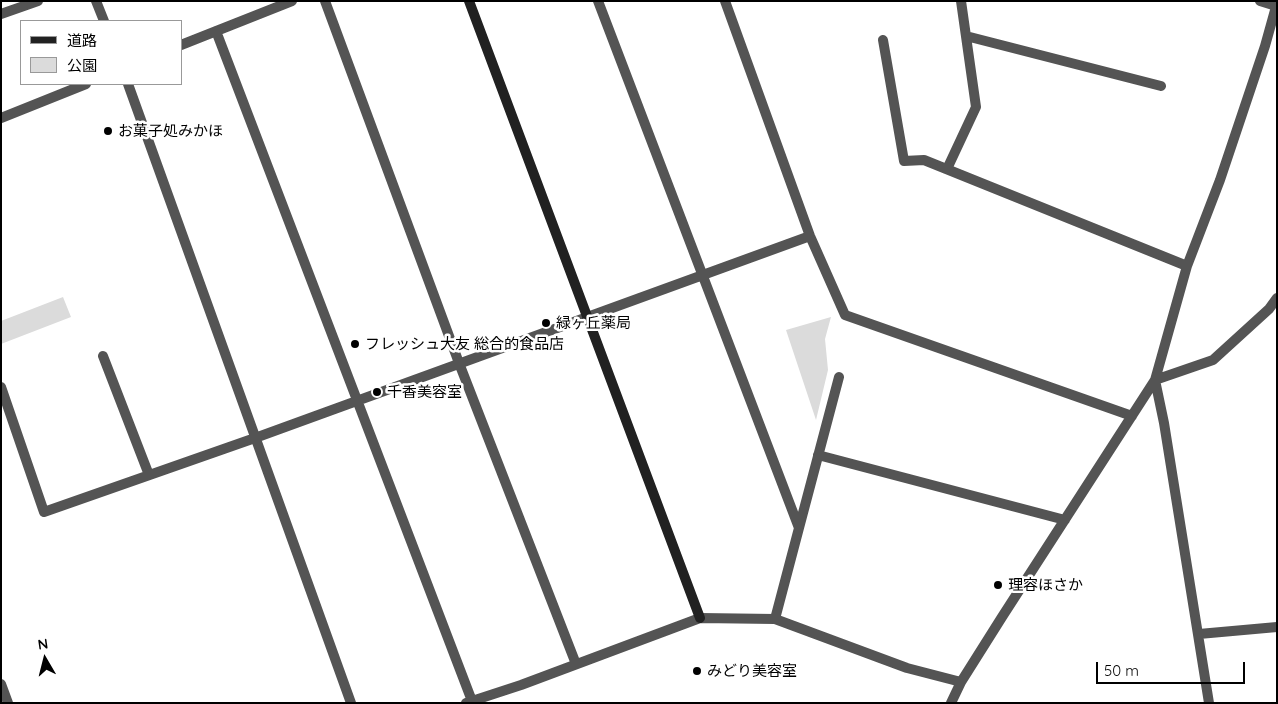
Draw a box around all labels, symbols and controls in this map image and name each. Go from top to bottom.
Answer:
legend [20,20,182,85]
text: 道路 [67,31,97,50]
text: 公園 [67,56,97,75]
place label: お菓子処みかほ [118,122,223,140]
marker: お菓子処みかほ [102,125,114,137]
place label: 緑ヶ丘薬局 [556,314,631,332]
marker: 緑ヶ丘薬局 [540,317,552,329]
place label: フレッシュ大友 総合的食品店 [365,335,564,353]
marker: フレッシュ大友 総合的食品店 [349,338,361,350]
place label: 千香美容室 [387,383,462,401]
marker: 千香美容室 [371,386,383,398]
place label: 理容ほさか [1008,576,1083,594]
marker: 理容ほさか [992,579,1004,591]
north arrow [20,634,70,684]
text: N [37,635,49,654]
scale bar [1098,652,1247,684]
text: 50 m [1104,661,1139,680]
place label: みどり美容室 [707,662,797,680]
marker: みどり美容室 [691,665,703,677]

